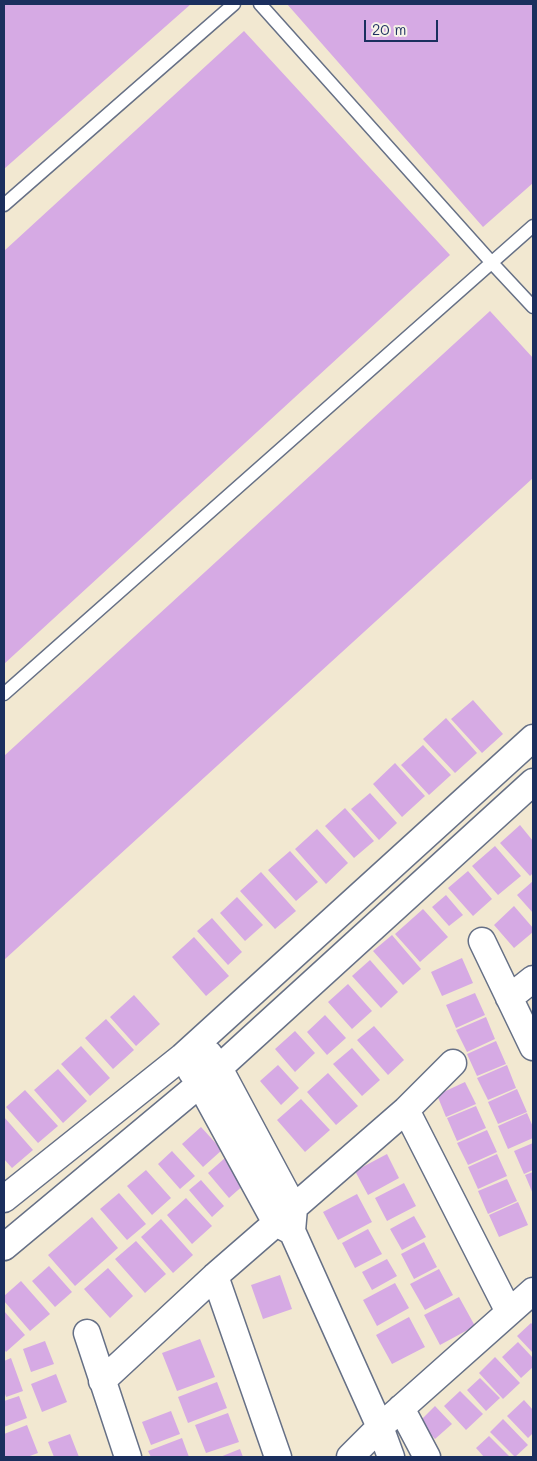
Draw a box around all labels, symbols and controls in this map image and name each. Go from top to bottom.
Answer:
scale bar [367,10,441,42]
text: 20 m [372,19,406,39]

